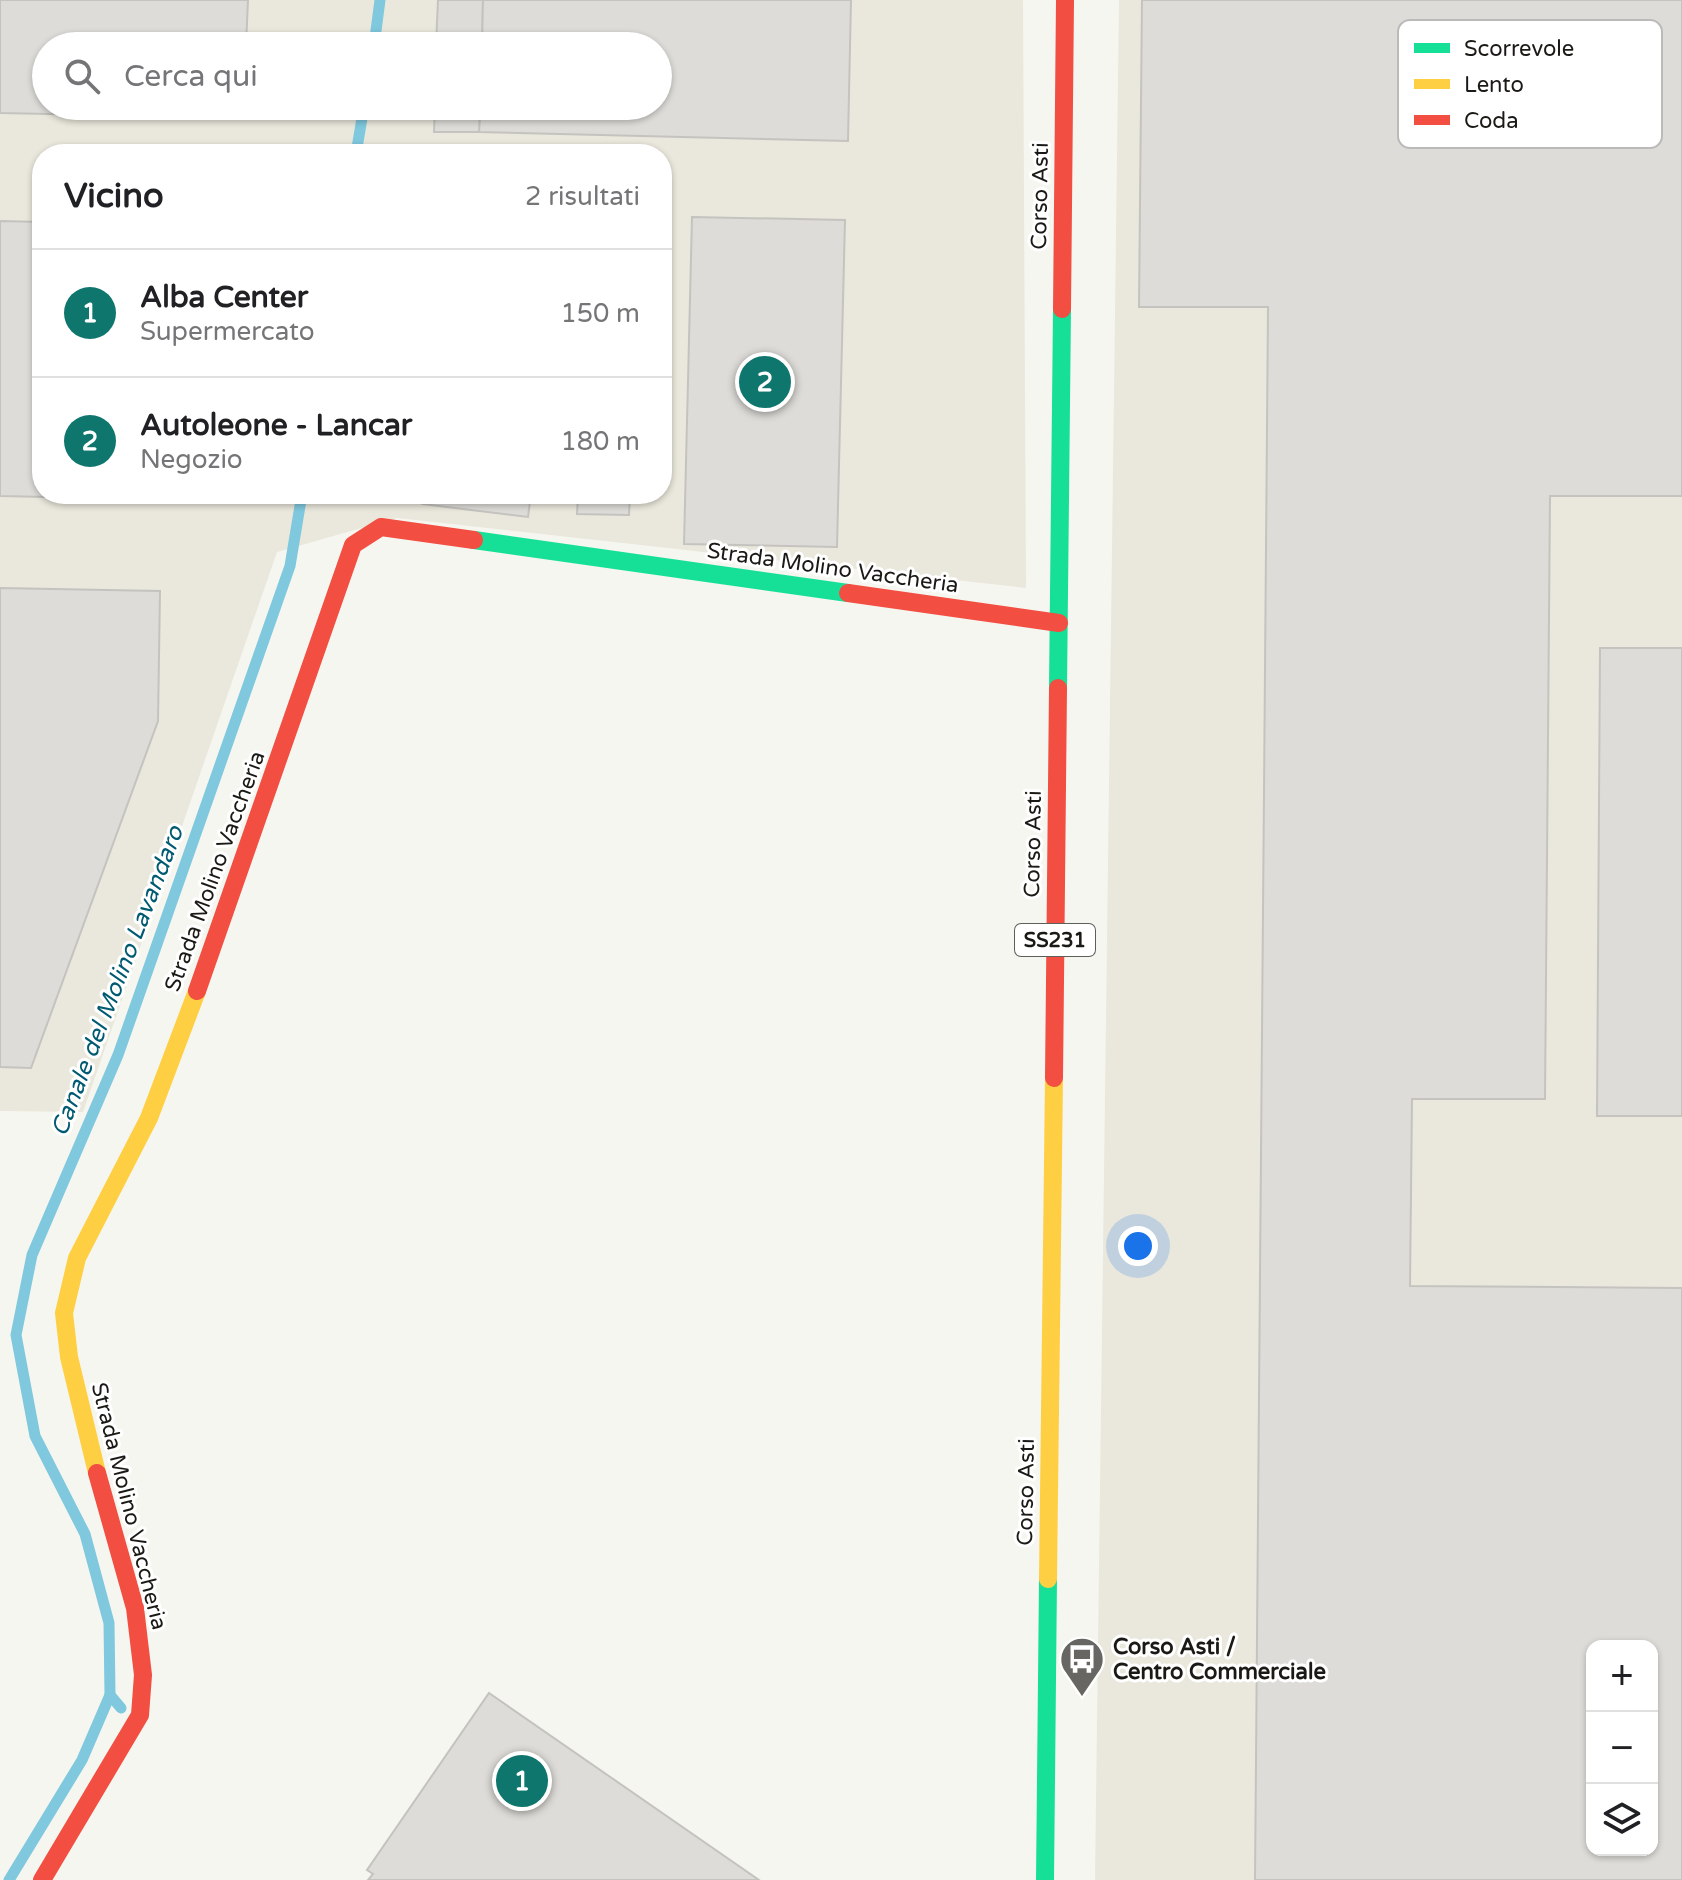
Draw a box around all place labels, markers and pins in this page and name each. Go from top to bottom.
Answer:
pin: 2 [739,352,791,412]
place label: Corso Asti / Centro Commerciale [1113,1634,1326,1685]
bus stop icon: Corso Asti / Centro Commerciale [1058,1635,1106,1698]
pin: 1 [496,1751,548,1811]

